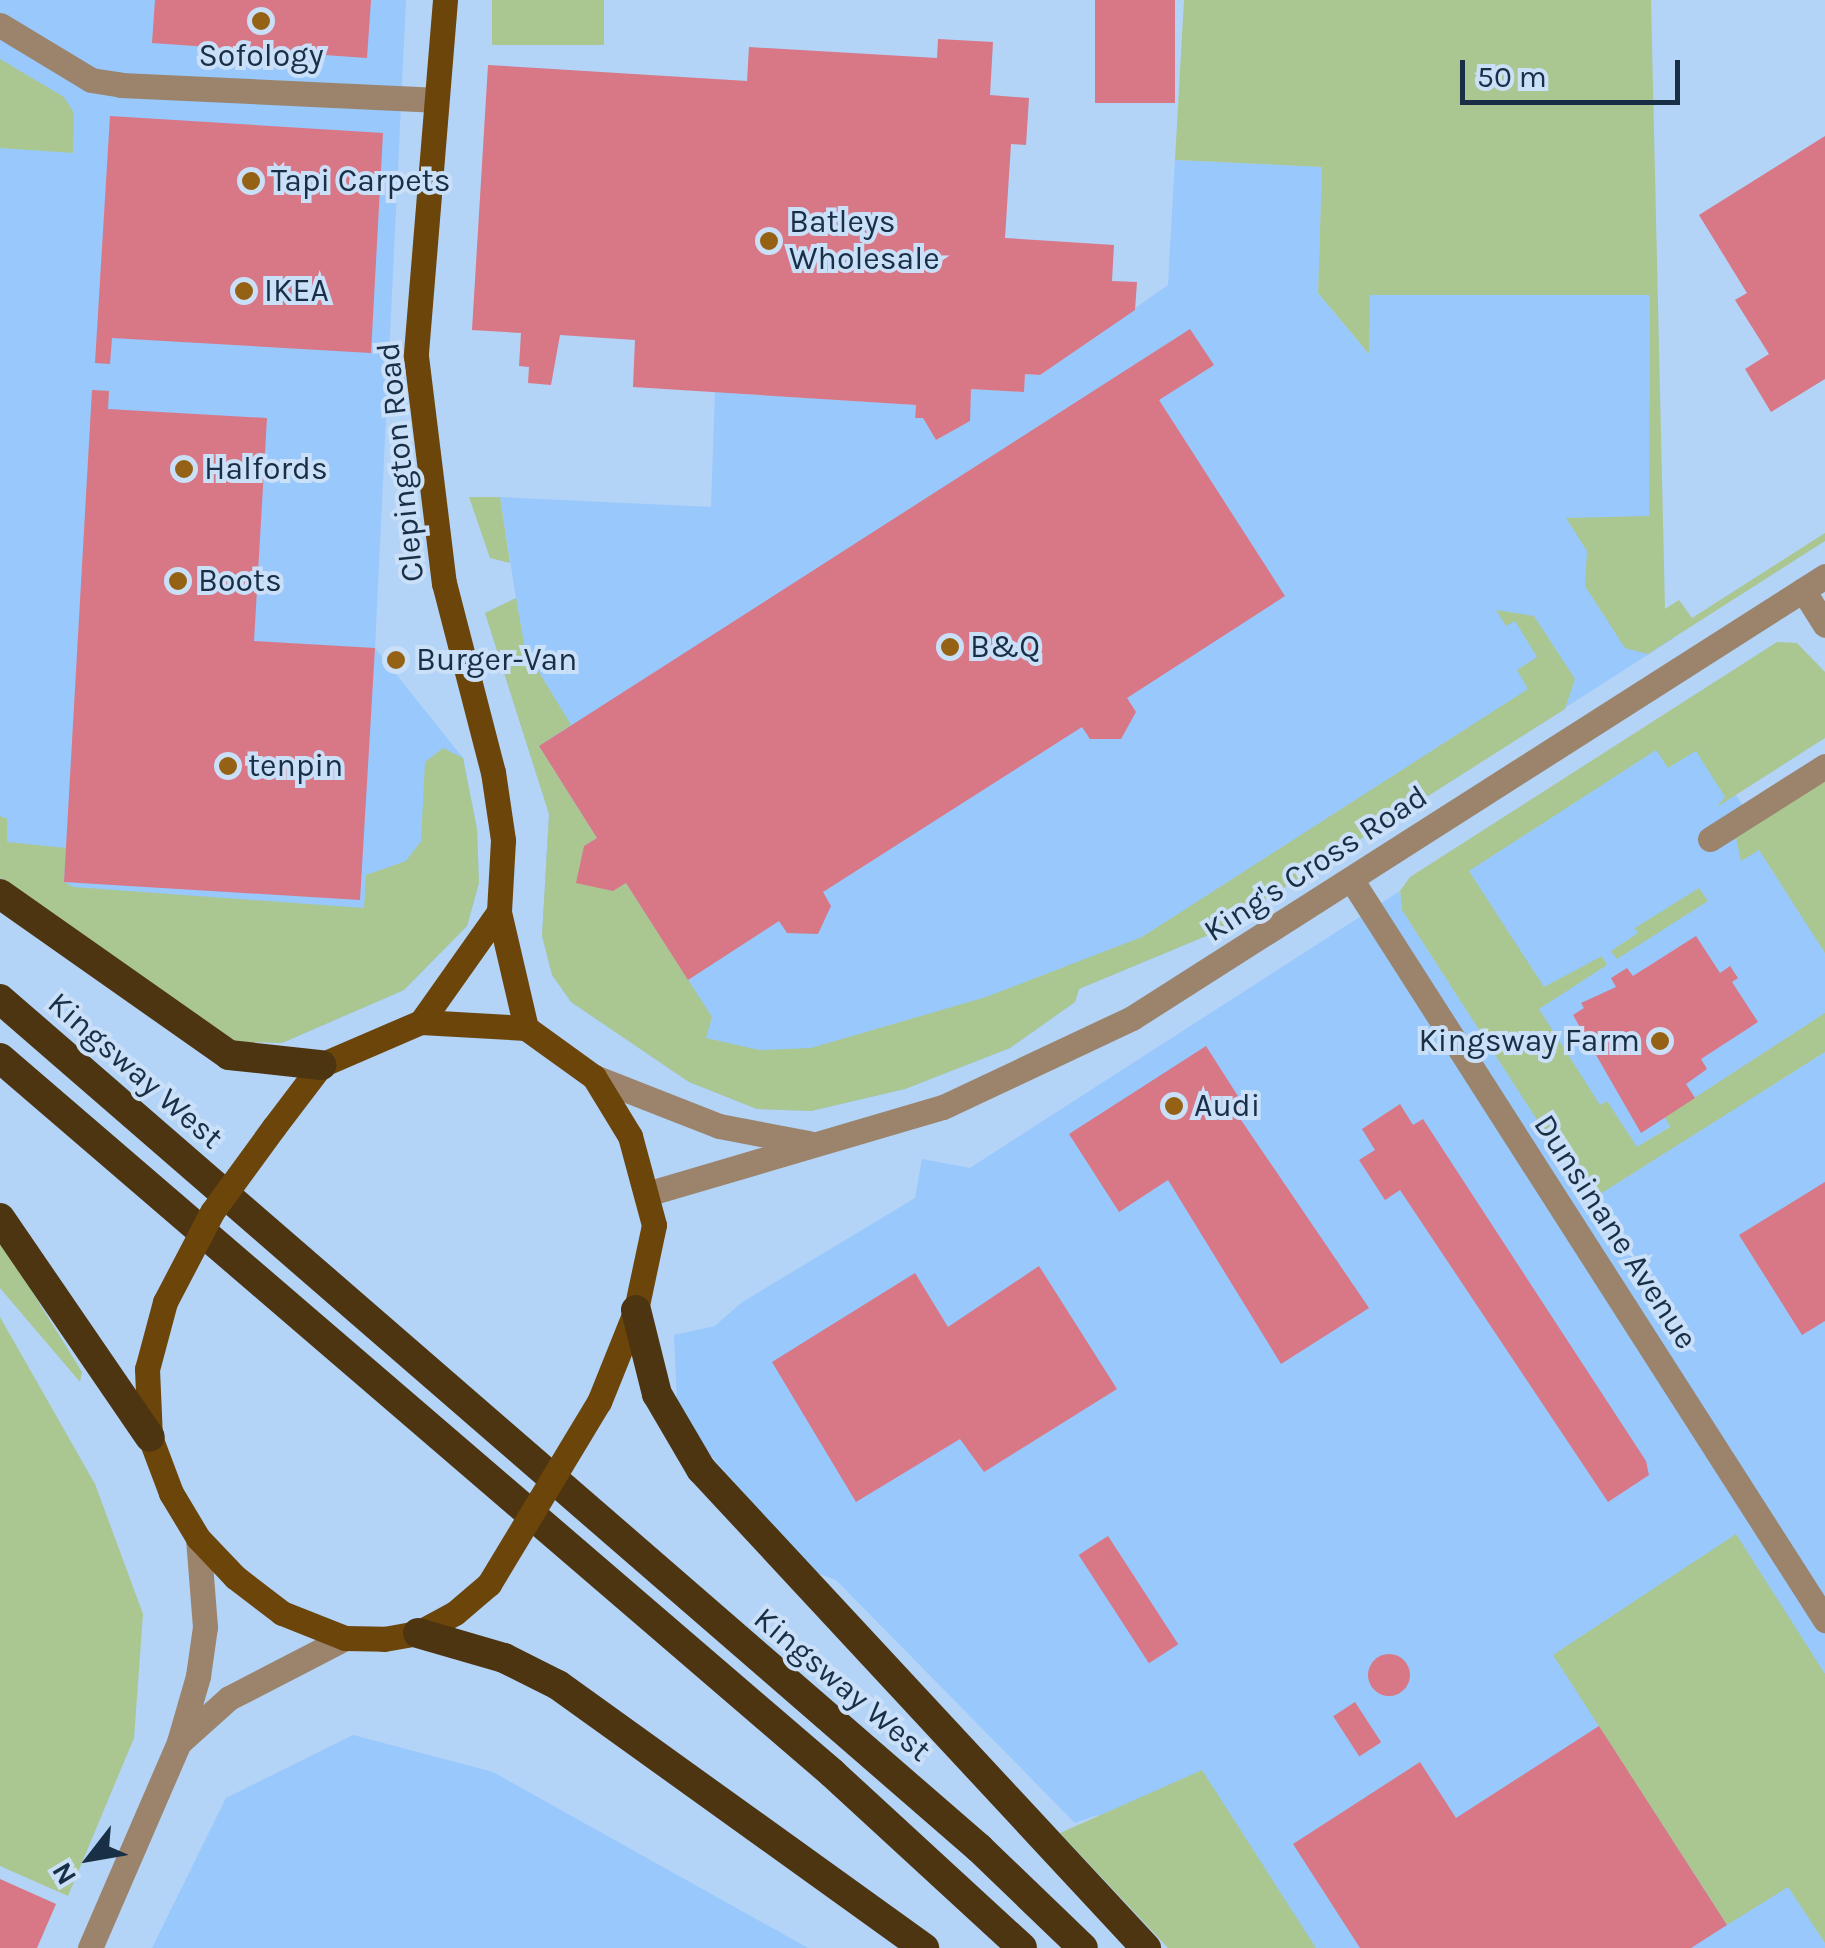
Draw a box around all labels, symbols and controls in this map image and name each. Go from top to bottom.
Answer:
marker: Sofology [250,10,272,32]
place label: Sofology [198,37,324,75]
scale bar [1465,40,1685,102]
text: 50 m [1477,59,1547,95]
place label: Tapi Carpets [271,162,450,200]
marker: Tapi Carpets [240,170,262,192]
place label: Batleys Wholesale [789,204,940,279]
marker: Batleys Wholesale [758,230,780,252]
place label: IKEA [264,272,329,310]
marker: IKEA [233,280,255,302]
street label: Clepington Road [369,340,433,584]
place label: Halfords [204,450,328,488]
marker: Halfords [173,458,195,480]
place label: Boots [198,562,282,600]
marker: Boots [167,570,189,592]
place label: B&Q [970,628,1040,666]
marker: B&Q [939,636,961,658]
place label: Burger-Van [416,641,577,679]
marker: Burger-Van [385,649,407,671]
place label: tenpin [248,747,343,785]
marker: tenpin [217,755,239,777]
street label: King's Cross Road [1197,777,1435,951]
street label: Kingsway West [40,985,230,1157]
place label: Kingsway Farm [1418,1022,1640,1060]
marker: Kingsway Farm [1649,1030,1671,1052]
place label: Audi [1194,1087,1260,1125]
marker: Audi [1163,1095,1185,1117]
street label: Dunsinane Avenue [1525,1108,1705,1356]
street label: Kingsway West [746,1600,938,1770]
north arrow [40,1808,140,1908]
text: N [45,1857,83,1891]

